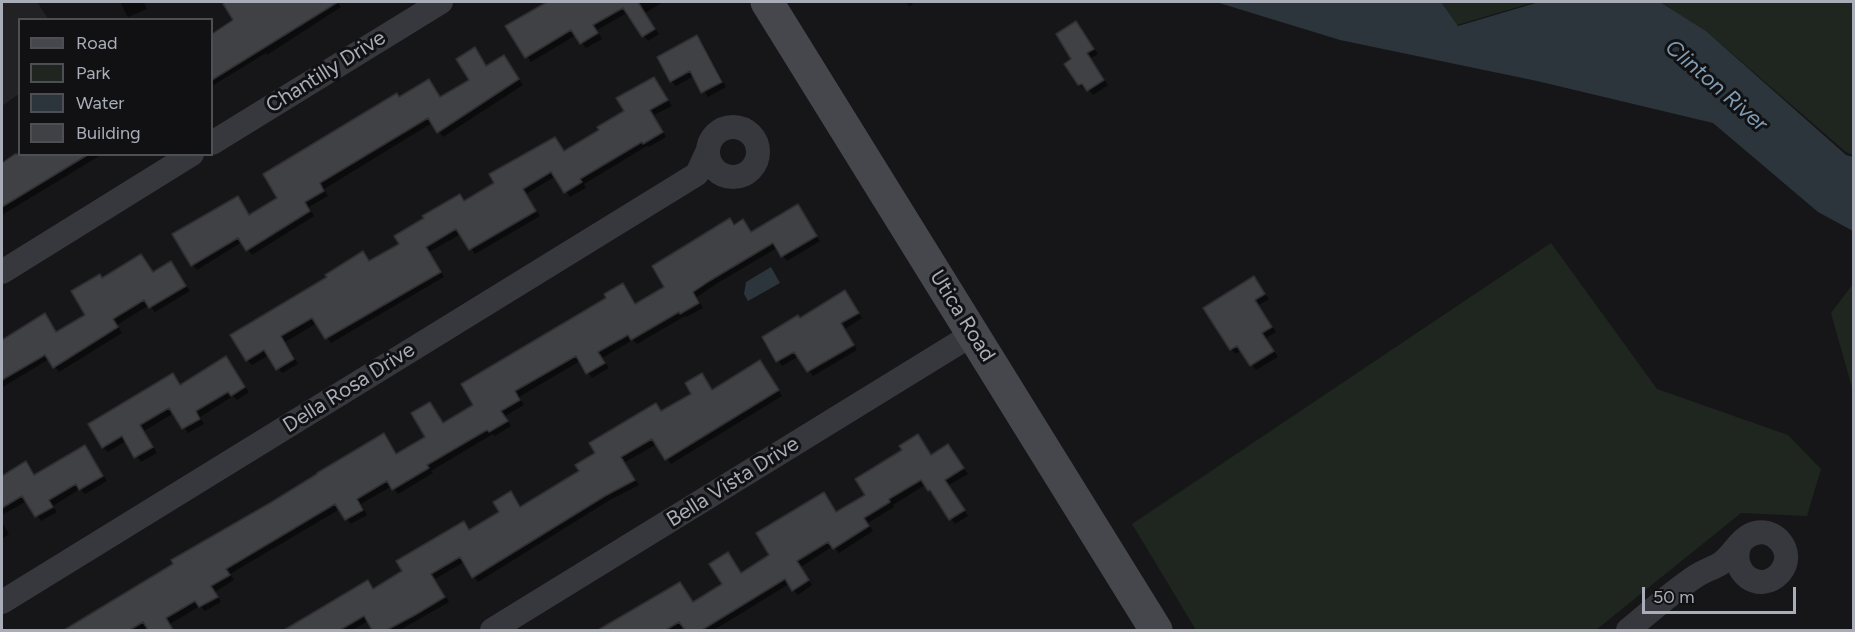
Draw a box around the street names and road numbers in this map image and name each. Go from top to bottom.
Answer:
street label: Chantilly Drive [262,25,390,119]
street label: Utica Road [924,266,1000,366]
street label: Della Rosa Drive [278,337,420,439]
street label: Bella Vista Drive [662,431,804,533]

